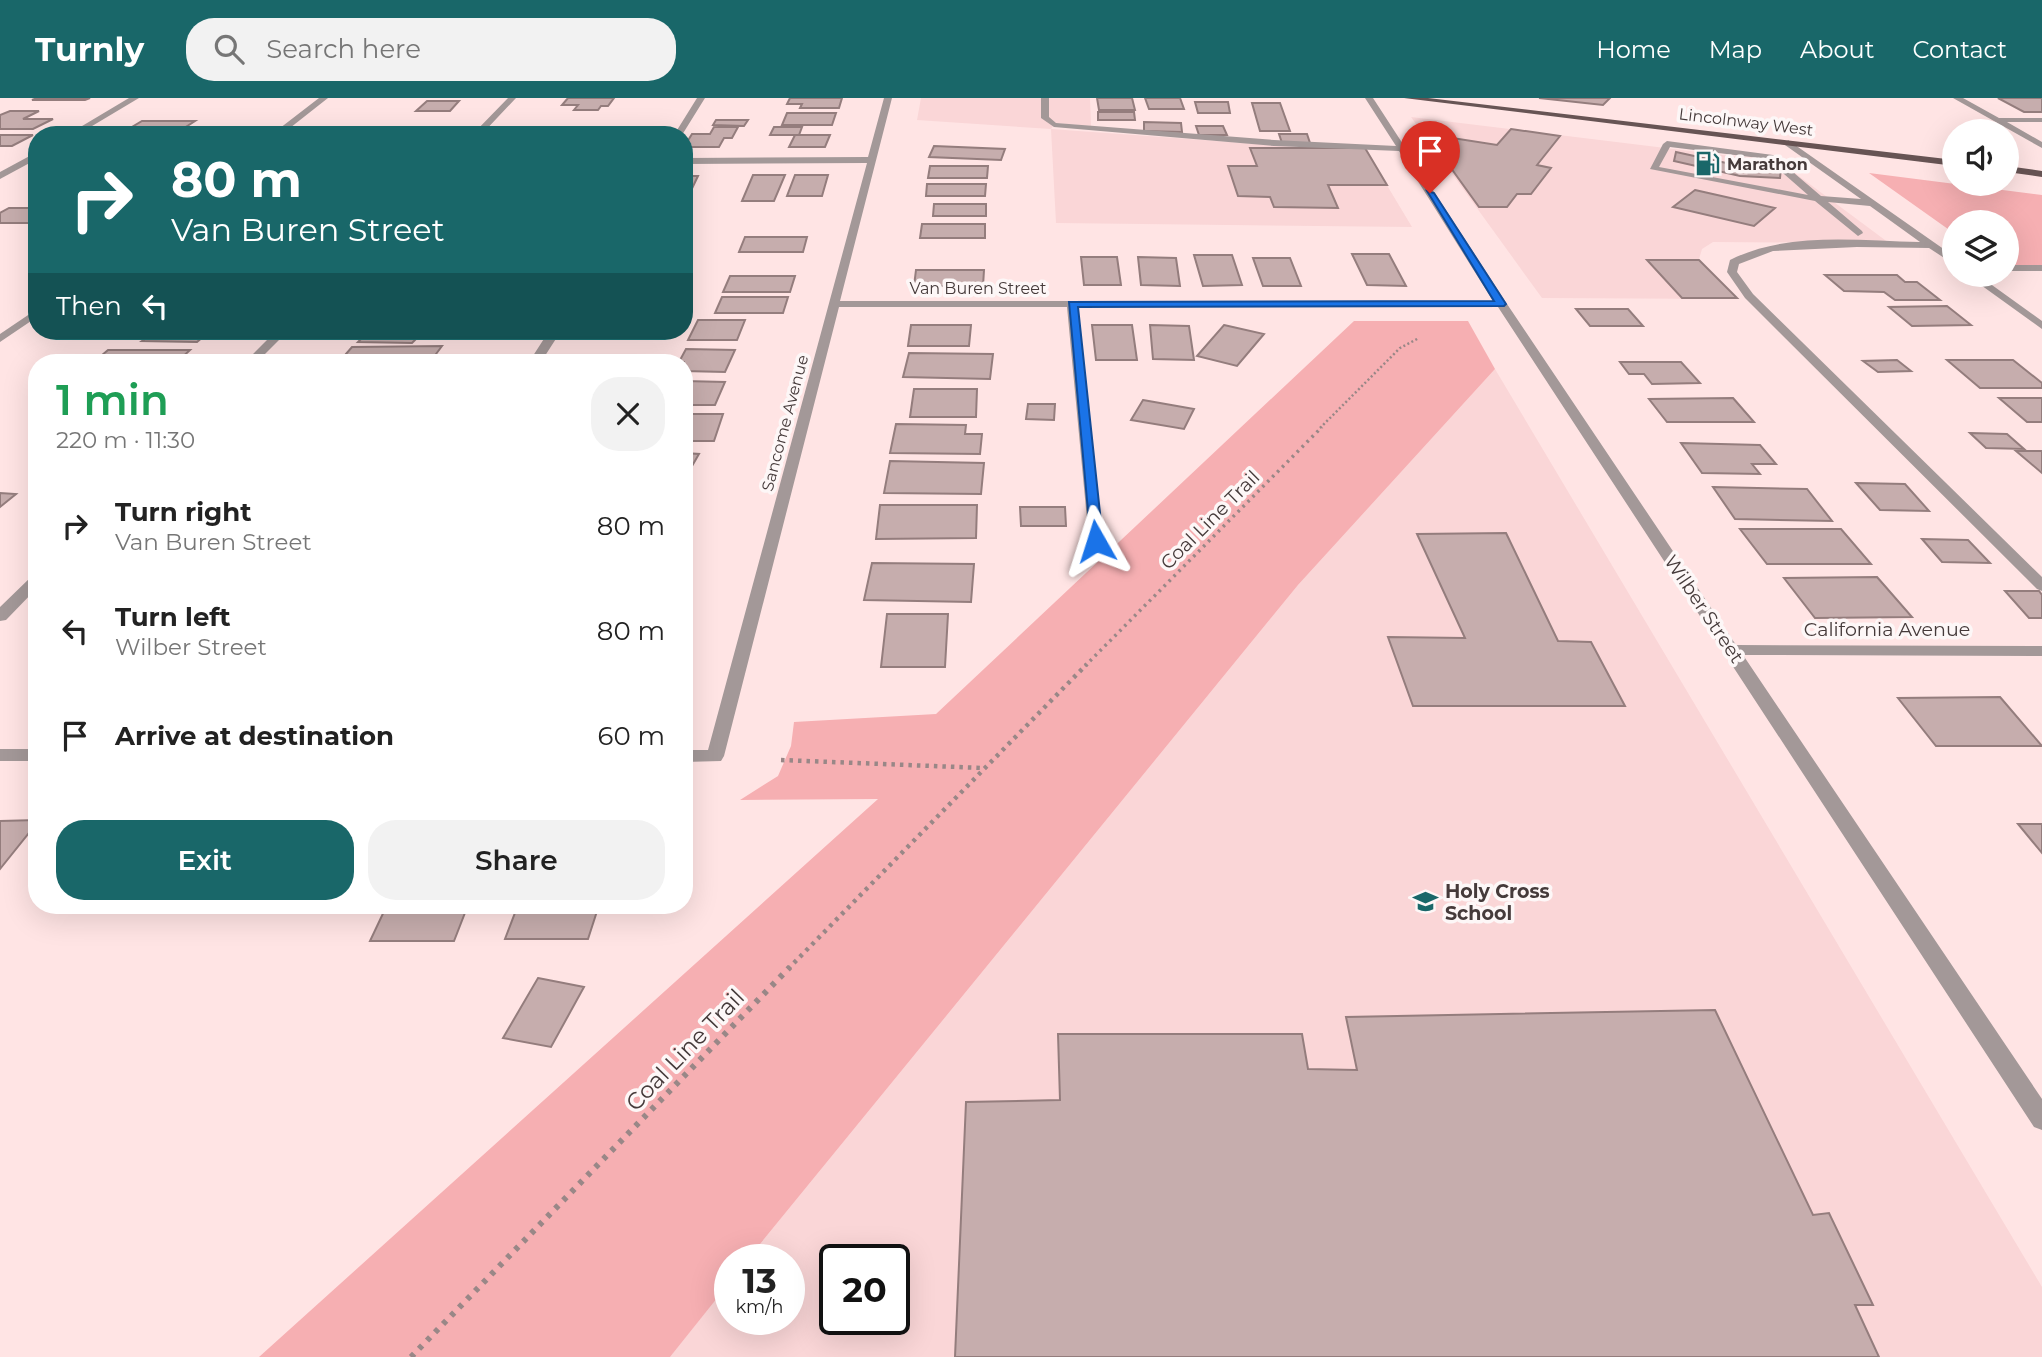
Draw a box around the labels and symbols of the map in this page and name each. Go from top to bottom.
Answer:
street label: Lincolnway West [1678,104,1815,140]
pin [1400,121,1460,193]
fuel station icon: Marathon [1693,150,1721,178]
place label: Marathon [1727,155,1808,174]
street label: Van Buren Street [910,279,1047,298]
street label: Sancome Avenue [758,353,812,493]
street label: Coal Line Trail [1156,466,1264,574]
position arrow [1059,504,1133,578]
street label: Wilber Street [1659,551,1749,668]
street label: California Avenue [1804,618,1970,641]
place label: Holy Cross School [1445,880,1550,925]
school or university icon: Holy Cross School [1411,888,1439,916]
street label: Coal Line Trail [620,983,750,1117]
speed limit sign: 20 [819,1244,910,1335]

